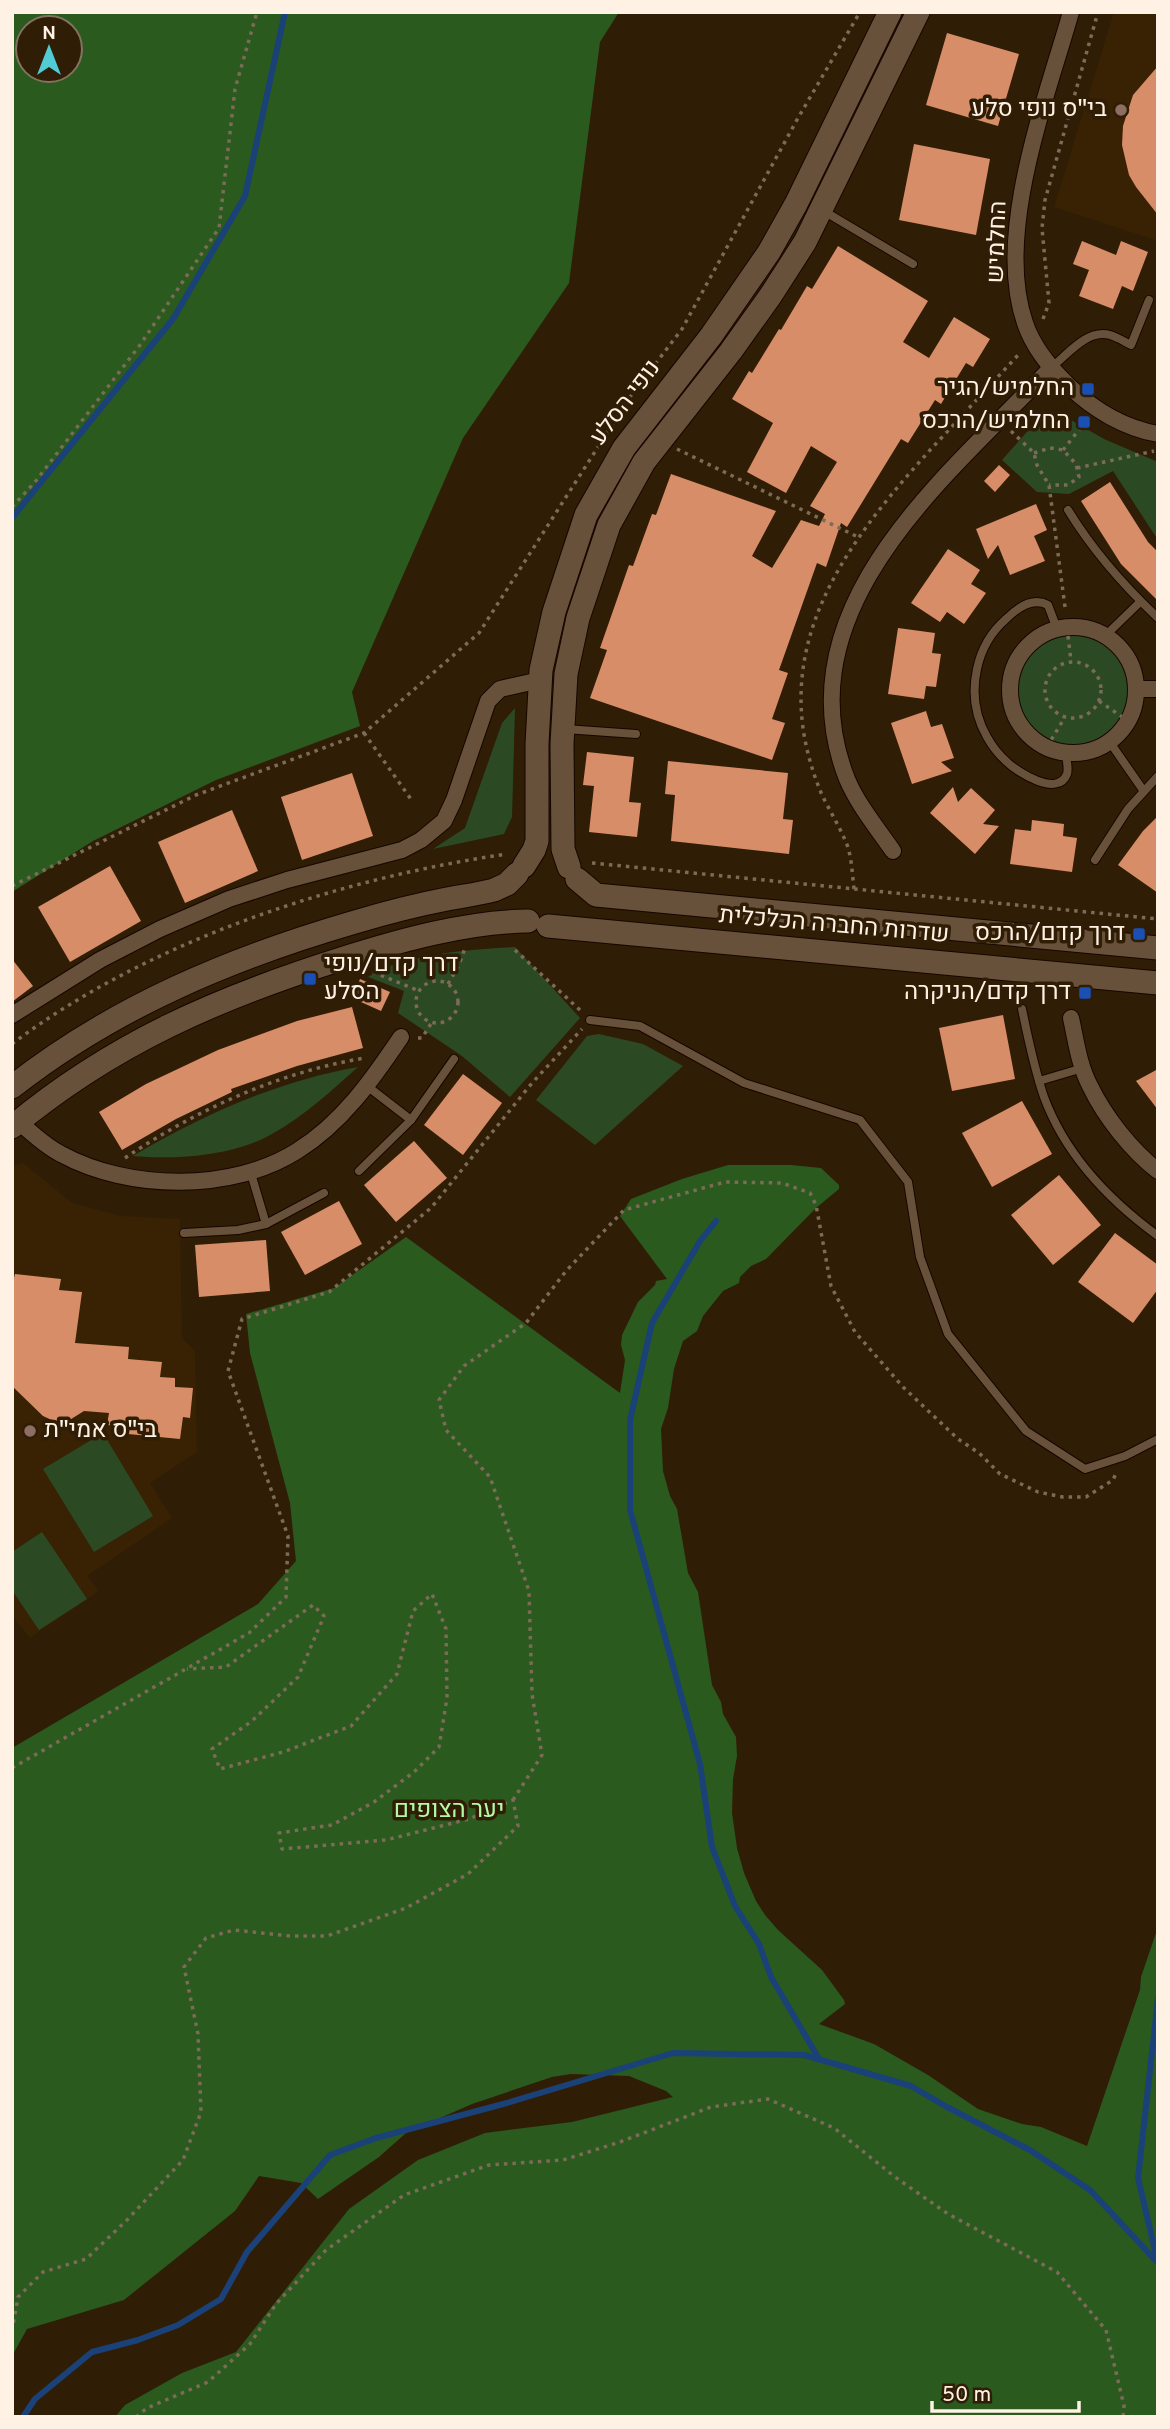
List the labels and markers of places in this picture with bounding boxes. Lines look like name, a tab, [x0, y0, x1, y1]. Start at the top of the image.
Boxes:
place label: בי"ס נופי סלע	[971, 95, 1107, 125]
marker: בי"ס נופי סלע	[1113, 102, 1129, 118]
place label: החלמיש/הגיר	[937, 374, 1074, 404]
marker: החלמיש/הגיר	[1080, 381, 1096, 397]
place label: החלמיש/הרכס	[922, 407, 1070, 437]
marker: החלמיש/הרכס	[1076, 414, 1092, 430]
place label: דרך קדם/הרכס	[975, 919, 1125, 949]
marker: דרך קדם/הרכס	[1131, 926, 1147, 942]
place label: דרך קדם/נופי הסלע	[324, 950, 458, 1008]
marker: דרך קדם/נופי הסלע	[302, 971, 318, 987]
place label: דרך קדם/הניקרה	[904, 978, 1071, 1008]
marker: דרך קדם/הניקרה	[1077, 985, 1093, 1001]
place label: בי"ס אמי"ת	[44, 1416, 157, 1446]
marker: בי"ס אמי"ת	[22, 1423, 38, 1439]

